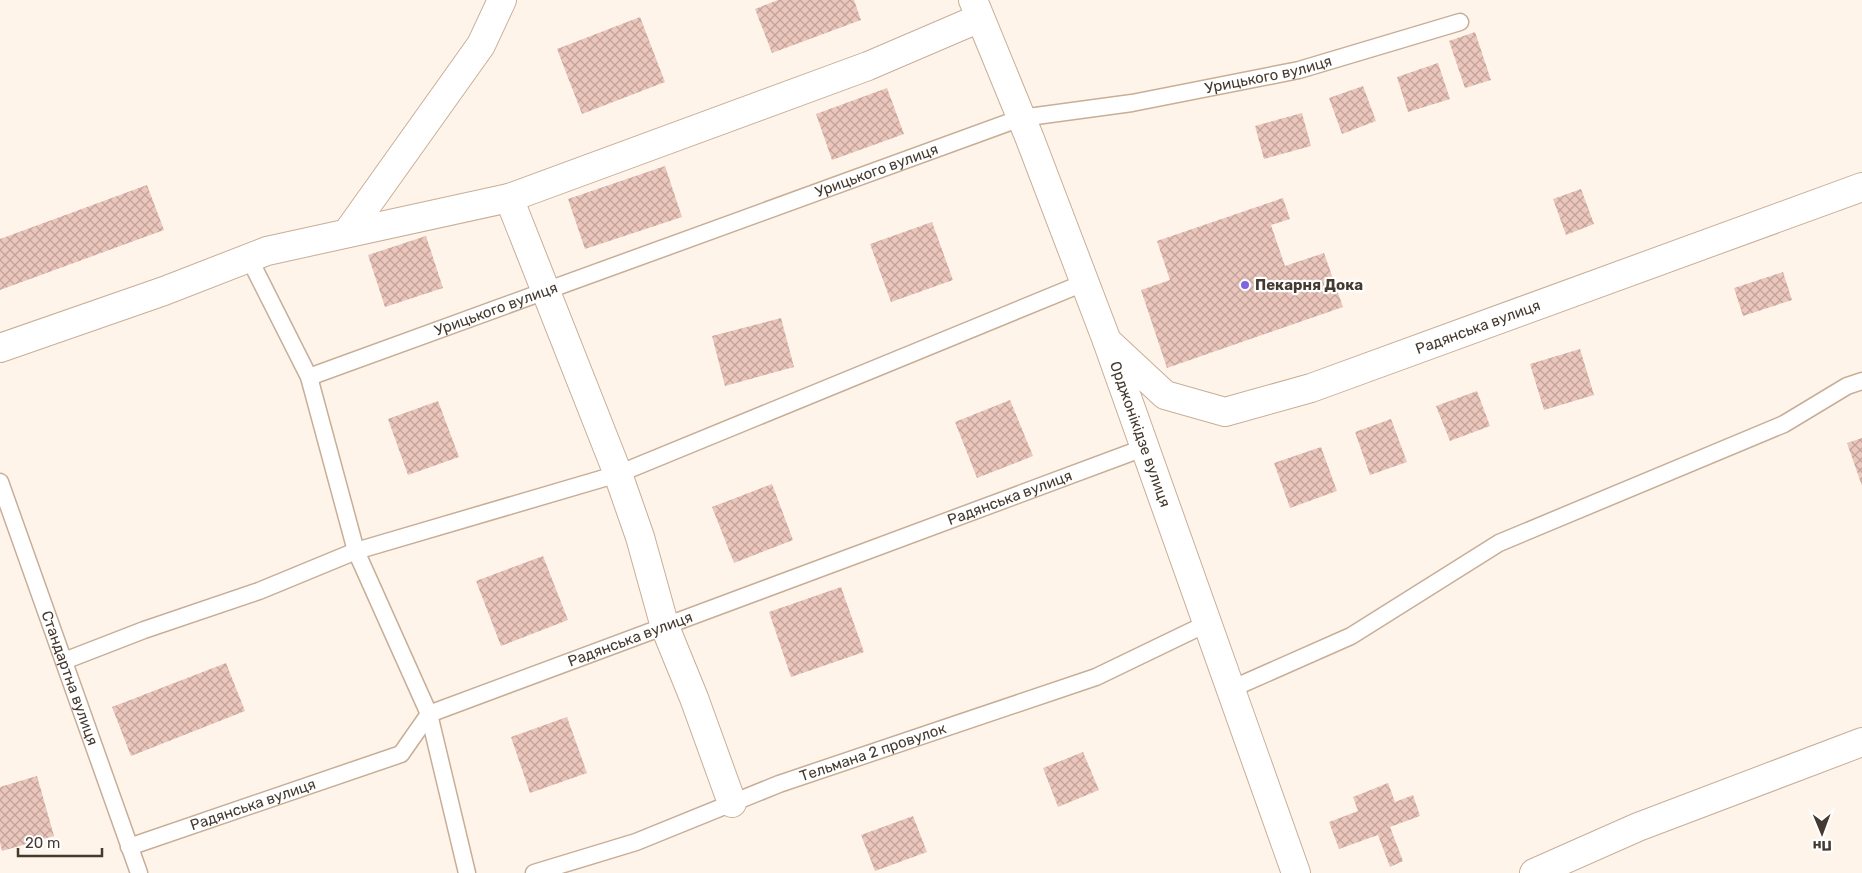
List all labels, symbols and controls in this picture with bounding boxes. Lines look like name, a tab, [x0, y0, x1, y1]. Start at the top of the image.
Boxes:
street label: Урицького вулиця	[1203, 52, 1334, 97]
street label: Урицького вулиця	[813, 140, 941, 201]
place label: Пекарня Дока	[1255, 276, 1363, 294]
street label: Урицького вулиця	[432, 278, 560, 340]
marker: Пекарня Дока	[1239, 279, 1251, 291]
street label: Радянська вулиця	[1413, 296, 1543, 358]
street label: Орджонікідзе вулиця	[1106, 359, 1174, 510]
street label: Радянська вулиця	[945, 466, 1075, 529]
street label: Стандартна вулиця	[37, 608, 102, 748]
street label: Радянська вулиця	[565, 608, 695, 670]
street label: Тельмана 2 провулок	[797, 719, 948, 785]
street label: Радянська вулиця	[188, 775, 318, 834]
north arrow	[1797, 808, 1847, 858]
scale bar	[18, 826, 101, 858]
text: 20 m	[25, 834, 60, 852]
text: Пн	[1812, 837, 1832, 854]

